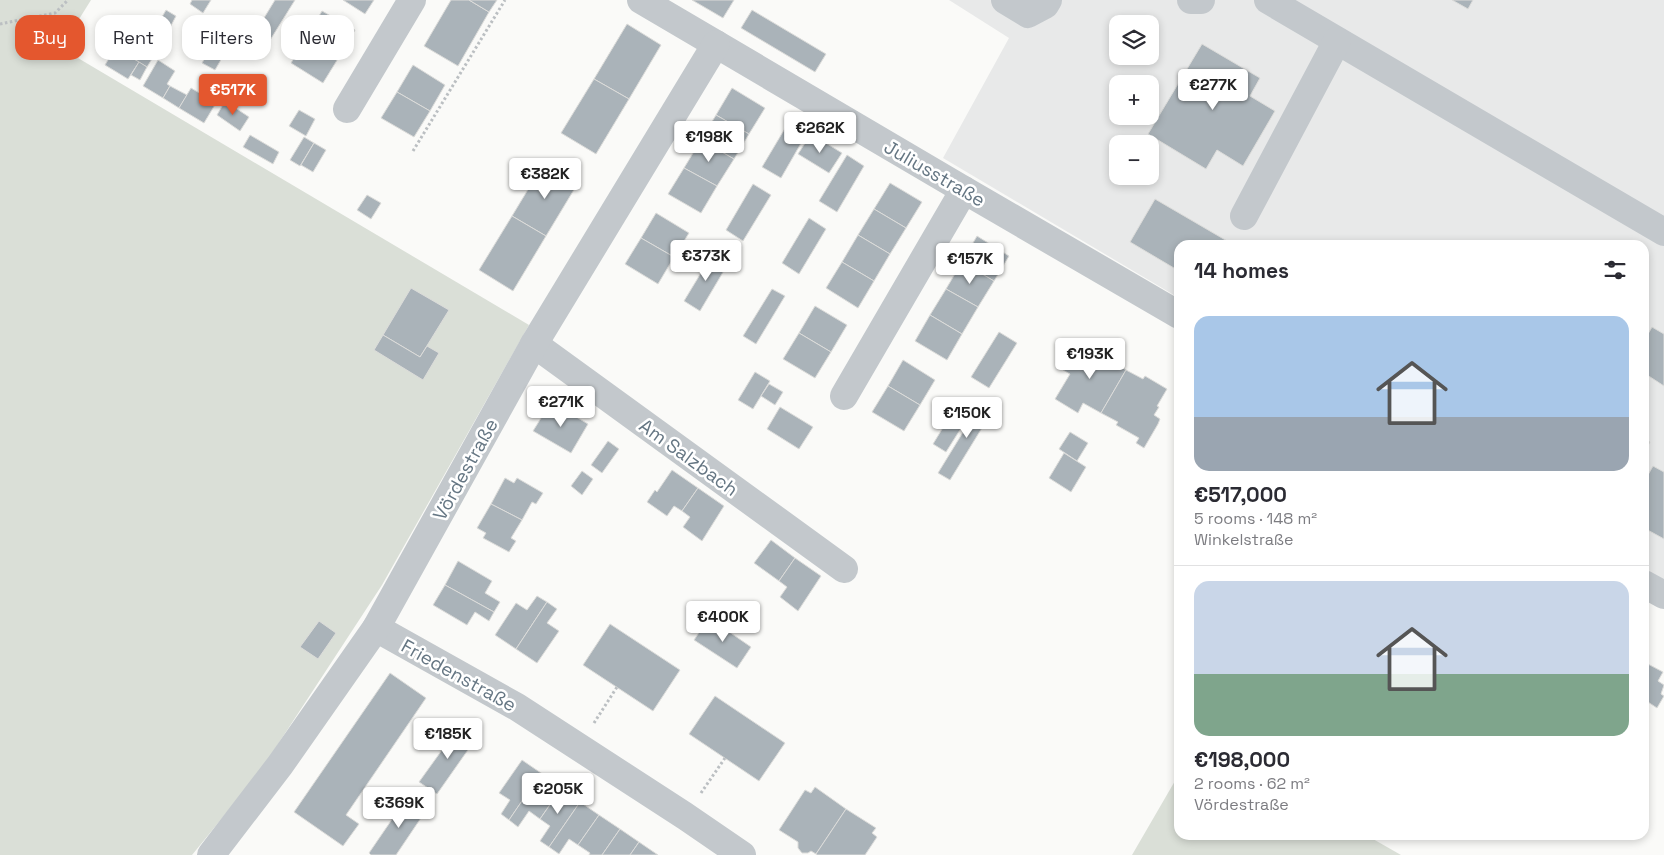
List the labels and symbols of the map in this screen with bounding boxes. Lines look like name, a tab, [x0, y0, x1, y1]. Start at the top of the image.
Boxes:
pin: €277K	[1178, 68, 1248, 111]
pin: €517K	[198, 74, 268, 116]
pin: €262K	[785, 112, 855, 154]
pin: €198K	[674, 120, 744, 163]
street label: Juliusstraße	[880, 134, 990, 212]
pin: €382K	[510, 158, 580, 200]
pin: €373K	[671, 240, 741, 282]
pin: €157K	[935, 242, 1005, 285]
pin: €193K	[1055, 338, 1125, 380]
pin: €271K	[526, 386, 596, 428]
pin: €150K	[932, 396, 1002, 439]
street label: Am Salzbach	[634, 413, 743, 502]
street label: Vördestraße	[427, 414, 504, 525]
pin: €400K	[688, 600, 758, 643]
street label: Friedenstraße	[397, 633, 521, 717]
pin: €185K	[413, 718, 483, 760]
pin: €205K	[523, 772, 593, 815]
pin: €369K	[364, 786, 434, 829]

